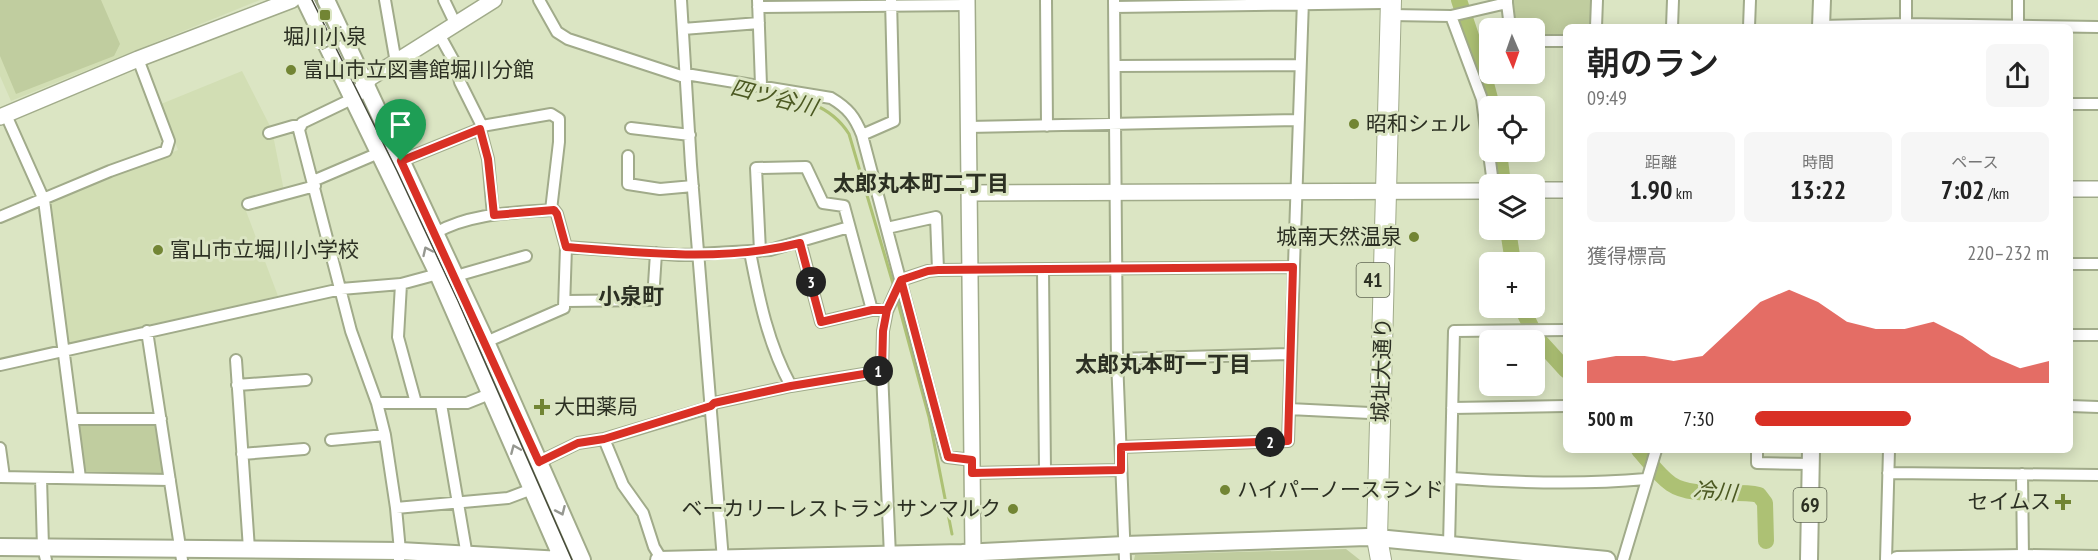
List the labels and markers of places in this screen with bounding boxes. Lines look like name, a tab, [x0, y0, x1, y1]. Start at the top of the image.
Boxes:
marker: 堀川小泉	[318, 8, 332, 22]
place label: 堀川小泉	[283, 23, 367, 50]
place label: 富山市立図書館堀川分館	[303, 56, 534, 83]
marker: 富山市立図書館堀川分館	[284, 63, 298, 77]
pin	[375, 99, 426, 161]
place label: 昭和シェル	[1366, 110, 1471, 137]
marker: 昭和シェル	[1347, 117, 1361, 131]
place label: 城南天然温泉	[1276, 223, 1402, 250]
marker: 城南天然温泉	[1407, 230, 1421, 244]
place label: 富山市立堀川小学校	[170, 236, 359, 263]
marker: 富山市立堀川小学校	[151, 243, 165, 257]
pin: 3	[796, 267, 826, 297]
pin: 1	[863, 356, 893, 386]
place label: 大田薬局	[554, 393, 638, 420]
marker: 大田薬局	[535, 400, 549, 414]
pin: 2	[1255, 427, 1285, 457]
place label: ハイパーノースランド	[1237, 476, 1444, 503]
marker: ハイパーノースランド	[1218, 483, 1232, 497]
place label: セイムス	[1967, 488, 2051, 515]
place label: ベーカリーレストラン サンマルク	[682, 495, 1001, 522]
marker: セイムス	[2056, 495, 2070, 509]
marker: ベーカリーレストラン サンマルク	[1006, 502, 1020, 516]

